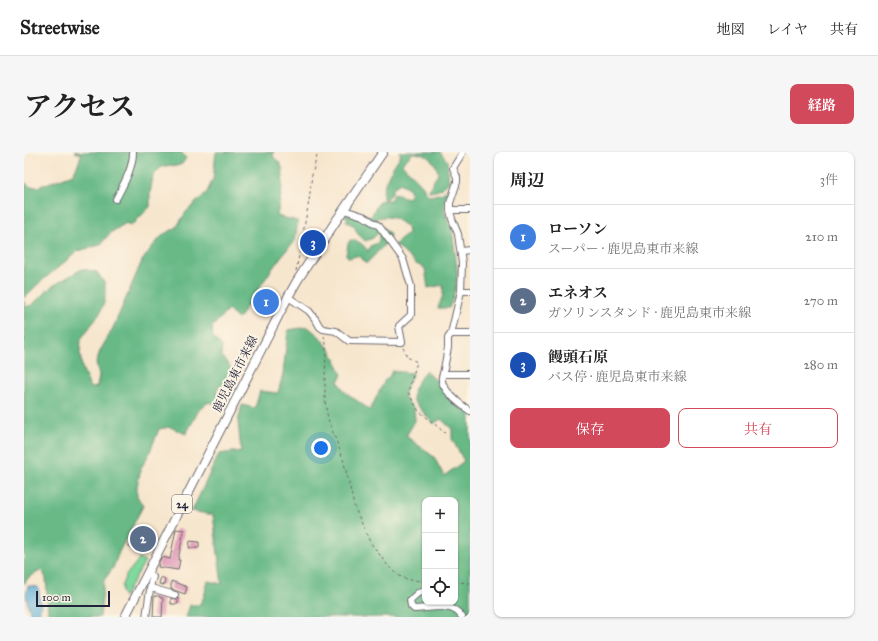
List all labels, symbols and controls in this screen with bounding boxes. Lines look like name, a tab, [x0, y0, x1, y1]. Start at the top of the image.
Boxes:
text: Streetwise	[20, 16, 100, 39]
text: 地図	[717, 21, 745, 38]
text: レイヤ	[767, 21, 808, 38]
text: 共有	[830, 21, 858, 38]
button: 経路	[790, 84, 854, 124]
text: アクセス	[24, 89, 135, 124]
text: 周辺	[510, 170, 544, 191]
text: 3件	[820, 172, 838, 188]
text: ローソン	[548, 220, 607, 238]
pin: 3	[300, 228, 326, 258]
text: 1	[520, 229, 526, 245]
text: 210 m	[805, 229, 838, 245]
text: スーパー · 鹿児島東市来線	[548, 241, 698, 257]
text: エネオス	[548, 284, 608, 302]
pin: 1	[253, 287, 279, 317]
text: 2	[520, 293, 526, 309]
text: 270 m	[804, 293, 838, 309]
text: ガソリンスタンド · 鹿児島東市来線	[548, 305, 751, 321]
street label: 鹿児島東市来線	[210, 333, 260, 415]
text: 饅頭石原	[548, 348, 608, 366]
text: 3	[520, 357, 526, 373]
text: 280 m	[803, 357, 838, 373]
text: バス停 · 鹿児島東市来線	[548, 369, 686, 385]
button: 保存	[510, 408, 670, 448]
button: 共有	[678, 408, 838, 448]
your location	[311, 438, 331, 458]
road number: 24	[172, 495, 192, 513]
map controls	[422, 497, 458, 605]
button: +	[422, 497, 458, 533]
pin: 2	[130, 524, 156, 554]
button: −	[422, 533, 458, 569]
button: locate	[422, 569, 458, 605]
scale bar	[36, 589, 110, 608]
text: 100 m	[42, 591, 71, 604]

